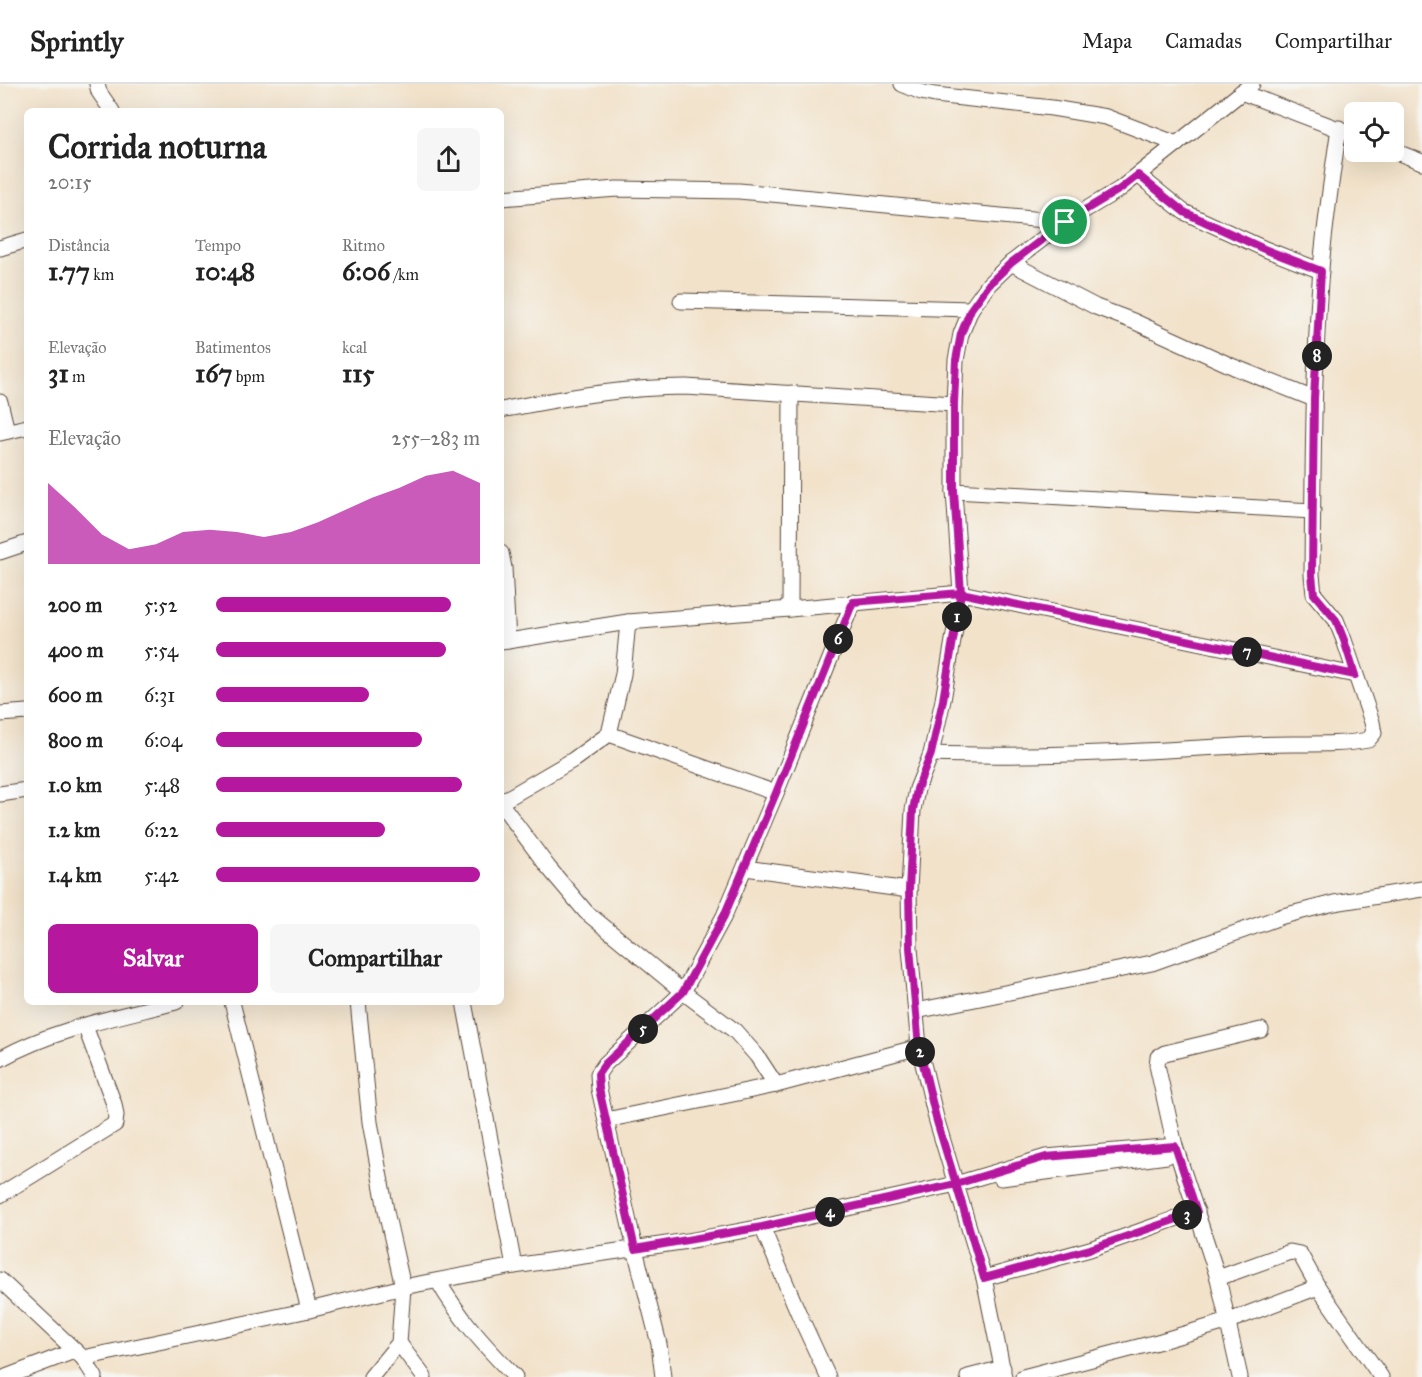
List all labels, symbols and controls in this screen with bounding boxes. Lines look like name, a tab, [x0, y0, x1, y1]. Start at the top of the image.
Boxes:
text: Sprintly	[30, 24, 123, 59]
text: Mapa	[1082, 28, 1132, 54]
text: Camadas	[1165, 28, 1242, 54]
text: Compartilhar	[1275, 28, 1392, 54]
map controls	[1344, 102, 1404, 162]
button: locate	[1344, 102, 1404, 162]
text: Corrida noturna	[48, 127, 267, 167]
button: share	[417, 128, 480, 191]
text: 20:15	[48, 170, 92, 194]
pin	[1039, 196, 1090, 247]
icon: arrive	[1048, 205, 1081, 238]
text: Distância	[48, 236, 110, 255]
text: Tempo	[195, 236, 241, 255]
text: Ritmo	[342, 236, 385, 255]
text: 1.77	[48, 255, 90, 287]
text: 10:48	[195, 255, 255, 287]
text: 6:06	[342, 255, 390, 287]
text: km	[90, 265, 114, 284]
text: /km	[390, 265, 419, 284]
text: Elevação	[48, 338, 106, 357]
text: Batimentos	[195, 338, 271, 357]
text: kcal	[342, 338, 367, 357]
pin: 8	[1302, 341, 1332, 371]
text: 8	[1313, 346, 1321, 365]
text: 31	[48, 357, 69, 389]
text: 167	[195, 357, 232, 389]
text: 115	[342, 357, 374, 389]
text: m	[69, 367, 86, 386]
text: bpm	[232, 367, 265, 386]
text: Elevação	[48, 426, 121, 450]
text: 255–283 m	[392, 426, 480, 450]
text: 200 m	[48, 593, 102, 617]
text: 5:52	[144, 593, 178, 617]
pin: 1	[942, 602, 972, 632]
text: 1	[954, 607, 960, 626]
pin: 6	[823, 624, 853, 654]
text: 6	[834, 629, 842, 648]
pin: 7	[1232, 637, 1262, 667]
text: 400 m	[48, 638, 104, 662]
text: 5:54	[144, 638, 178, 662]
text: 7	[1243, 642, 1251, 661]
text: 600 m	[48, 683, 103, 707]
text: 6:31	[144, 683, 175, 707]
text: 800 m	[48, 728, 103, 752]
text: 6:04	[144, 728, 182, 752]
text: 1.0 km	[48, 773, 102, 797]
text: 5:48	[144, 773, 180, 797]
text: 1.2 km	[48, 818, 100, 842]
text: 6:22	[144, 818, 179, 842]
text: 1.4 km	[48, 863, 102, 887]
text: 5:42	[144, 863, 179, 887]
button: Salvar	[48, 924, 258, 993]
button: Compartilhar	[270, 924, 480, 993]
pin: 5	[628, 1014, 658, 1044]
text: 5	[639, 1019, 647, 1038]
pin: 2	[905, 1037, 935, 1067]
text: 2	[916, 1042, 924, 1061]
pin: 4	[815, 1197, 845, 1227]
pin: 3	[1172, 1200, 1202, 1230]
text: 4	[826, 1202, 834, 1221]
text: 3	[1184, 1205, 1190, 1224]

